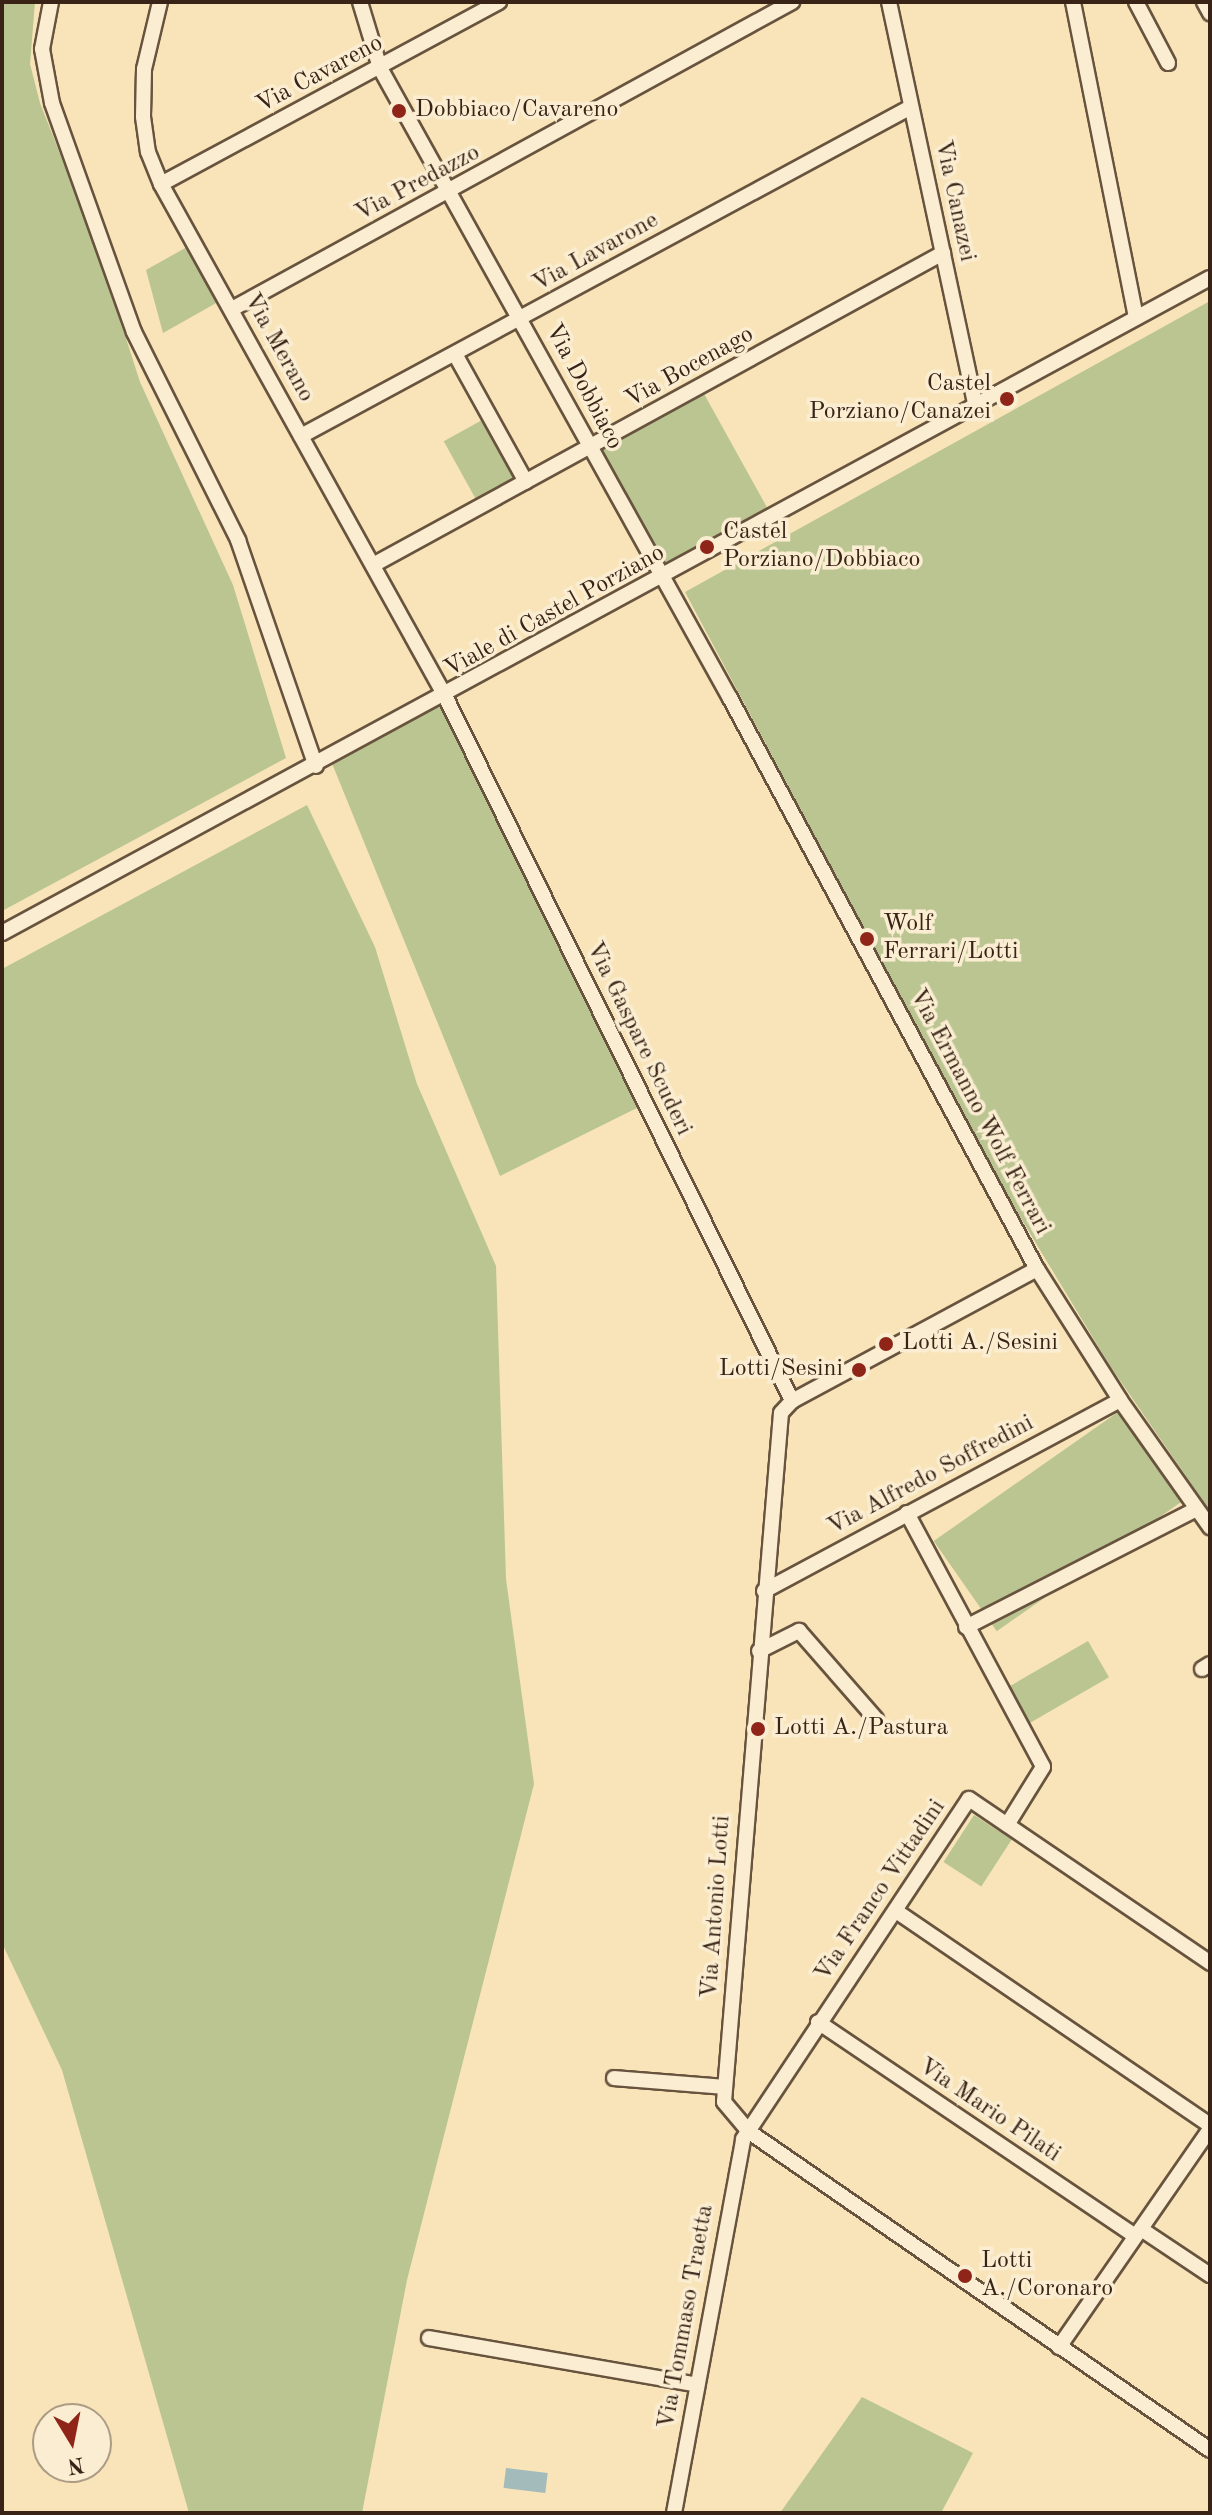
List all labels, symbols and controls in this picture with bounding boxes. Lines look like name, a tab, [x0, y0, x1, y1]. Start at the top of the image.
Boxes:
street label: Via Cavareno	[252, 30, 388, 120]
place label: Dobbiaco/Cavareno	[415, 97, 618, 125]
marker: Dobbiaco/Cavareno	[390, 102, 408, 120]
street label: Via Canazei	[927, 138, 981, 264]
street label: Via Predazzo	[351, 139, 485, 229]
street label: Via Lavarone	[528, 207, 664, 299]
street label: Via Merano	[236, 288, 320, 408]
street label: Via Dobbiaco	[538, 319, 628, 455]
street label: Via Bocenago	[621, 321, 759, 415]
place label: Castel Porziano/Canazei	[809, 371, 991, 427]
marker: Castel Porziano/Canazei	[998, 390, 1016, 408]
place label: Castel Porziano/Dobbiaco	[723, 519, 920, 575]
marker: Castel Porziano/Dobbiaco	[698, 538, 716, 556]
street label: Viale di Castel Porziano	[440, 539, 670, 685]
place label: Wolf Ferrari/Lotti	[883, 911, 1018, 967]
marker: Wolf Ferrari/Lotti	[858, 930, 876, 948]
street label: Via Gaspare Scuderi	[579, 937, 697, 1141]
street label: Via Ermanno Wolf Ferrari	[902, 984, 1056, 1240]
place label: Lotti A./Sesini	[902, 1330, 1058, 1358]
marker: Lotti A./Sesini	[877, 1335, 895, 1353]
place label: Lotti/Sesini	[719, 1356, 843, 1384]
marker: Lotti/Sesini	[850, 1361, 868, 1379]
street label: Via Alfredo Soffredini	[823, 1409, 1039, 1543]
place label: Lotti A./Pastura	[774, 1715, 948, 1743]
marker: Lotti A./Pastura	[749, 1720, 767, 1738]
street label: Via Franco Vittadini	[809, 1794, 953, 1988]
street label: Via Antonio Lotti	[696, 1814, 738, 2000]
street label: Via Mario Pilati	[912, 2053, 1066, 2169]
street label: Via Tommaso Traetta	[653, 2202, 721, 2432]
place label: Lotti A./Coronaro	[981, 2248, 1113, 2304]
marker: Lotti A./Coronaro	[956, 2267, 974, 2285]
north arrow	[32, 2403, 112, 2483]
text: N	[66, 2452, 86, 2477]

